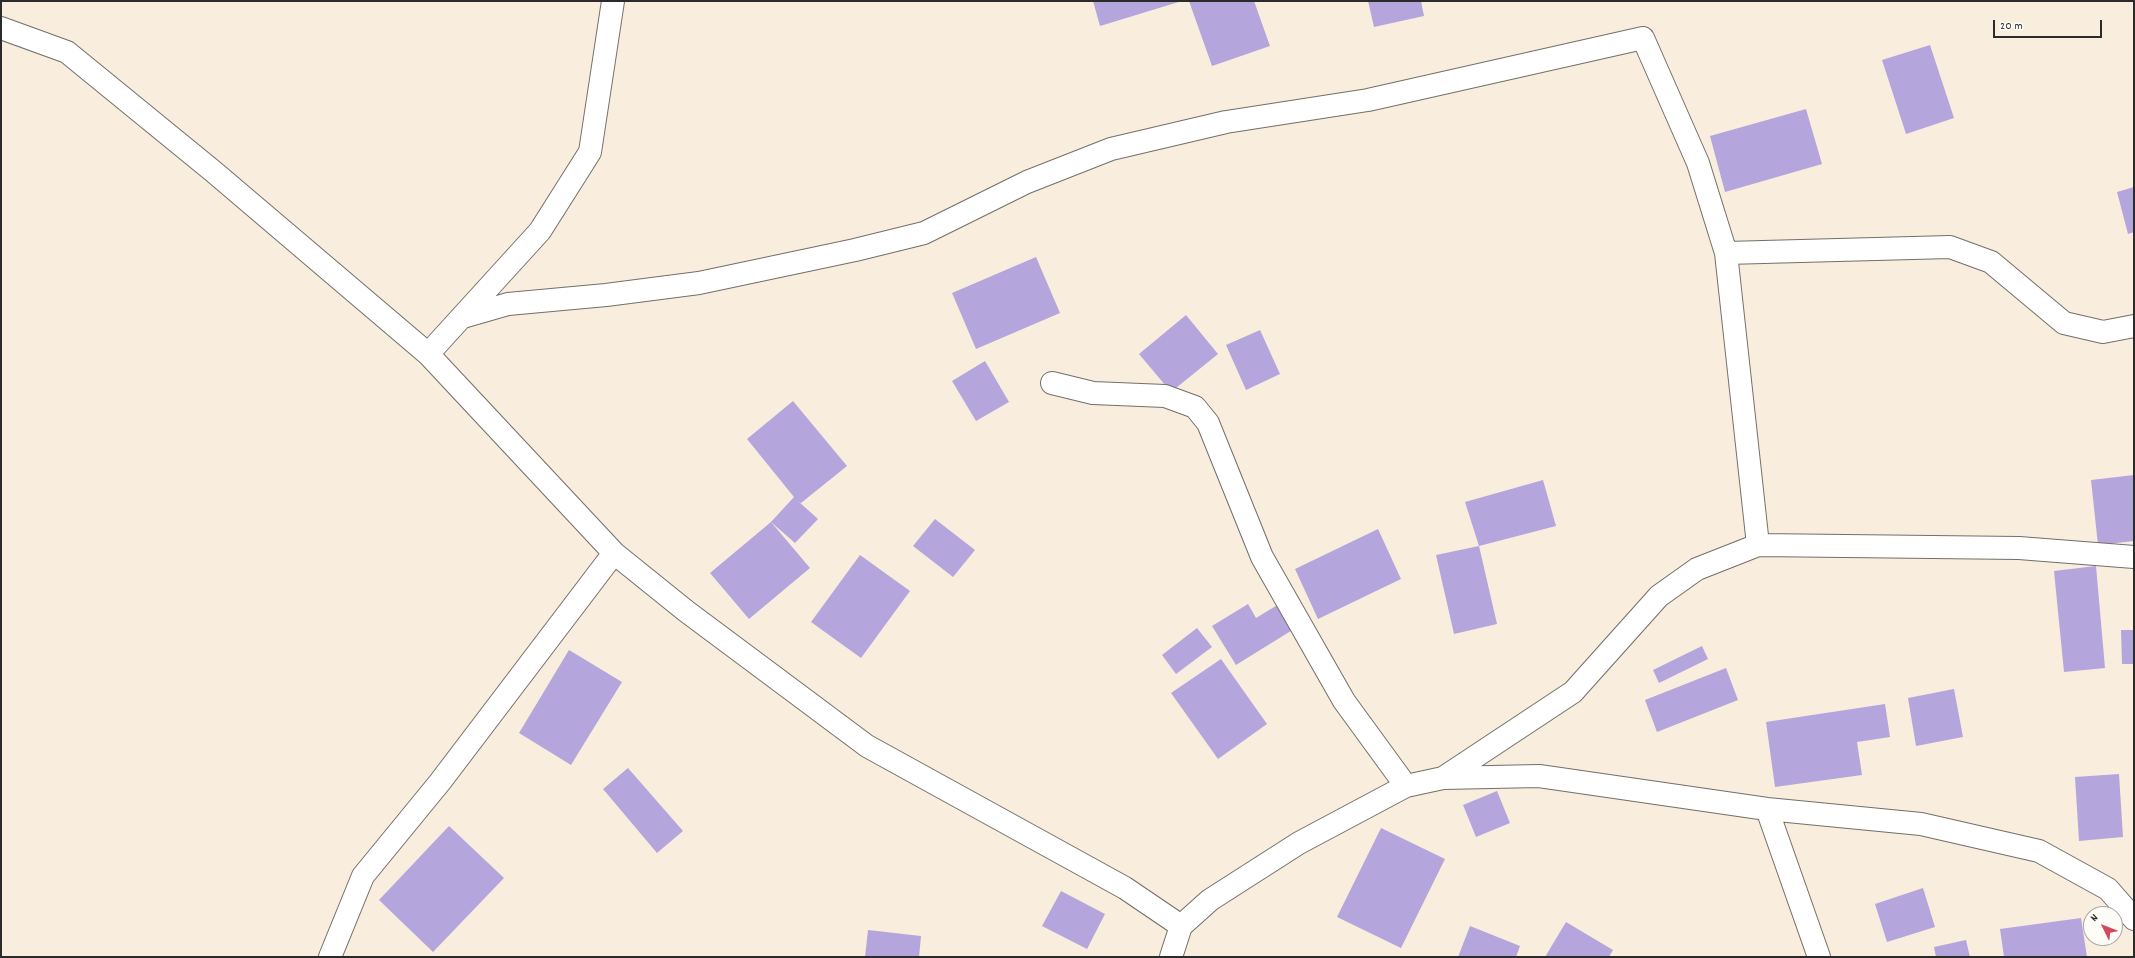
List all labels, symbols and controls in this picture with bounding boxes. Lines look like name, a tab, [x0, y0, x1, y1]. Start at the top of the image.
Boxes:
scale bar	[1995, 12, 2104, 38]
text: 20 m	[2000, 18, 2023, 35]
north arrow	[2083, 906, 2123, 946]
text: N	[2087, 911, 2103, 926]

